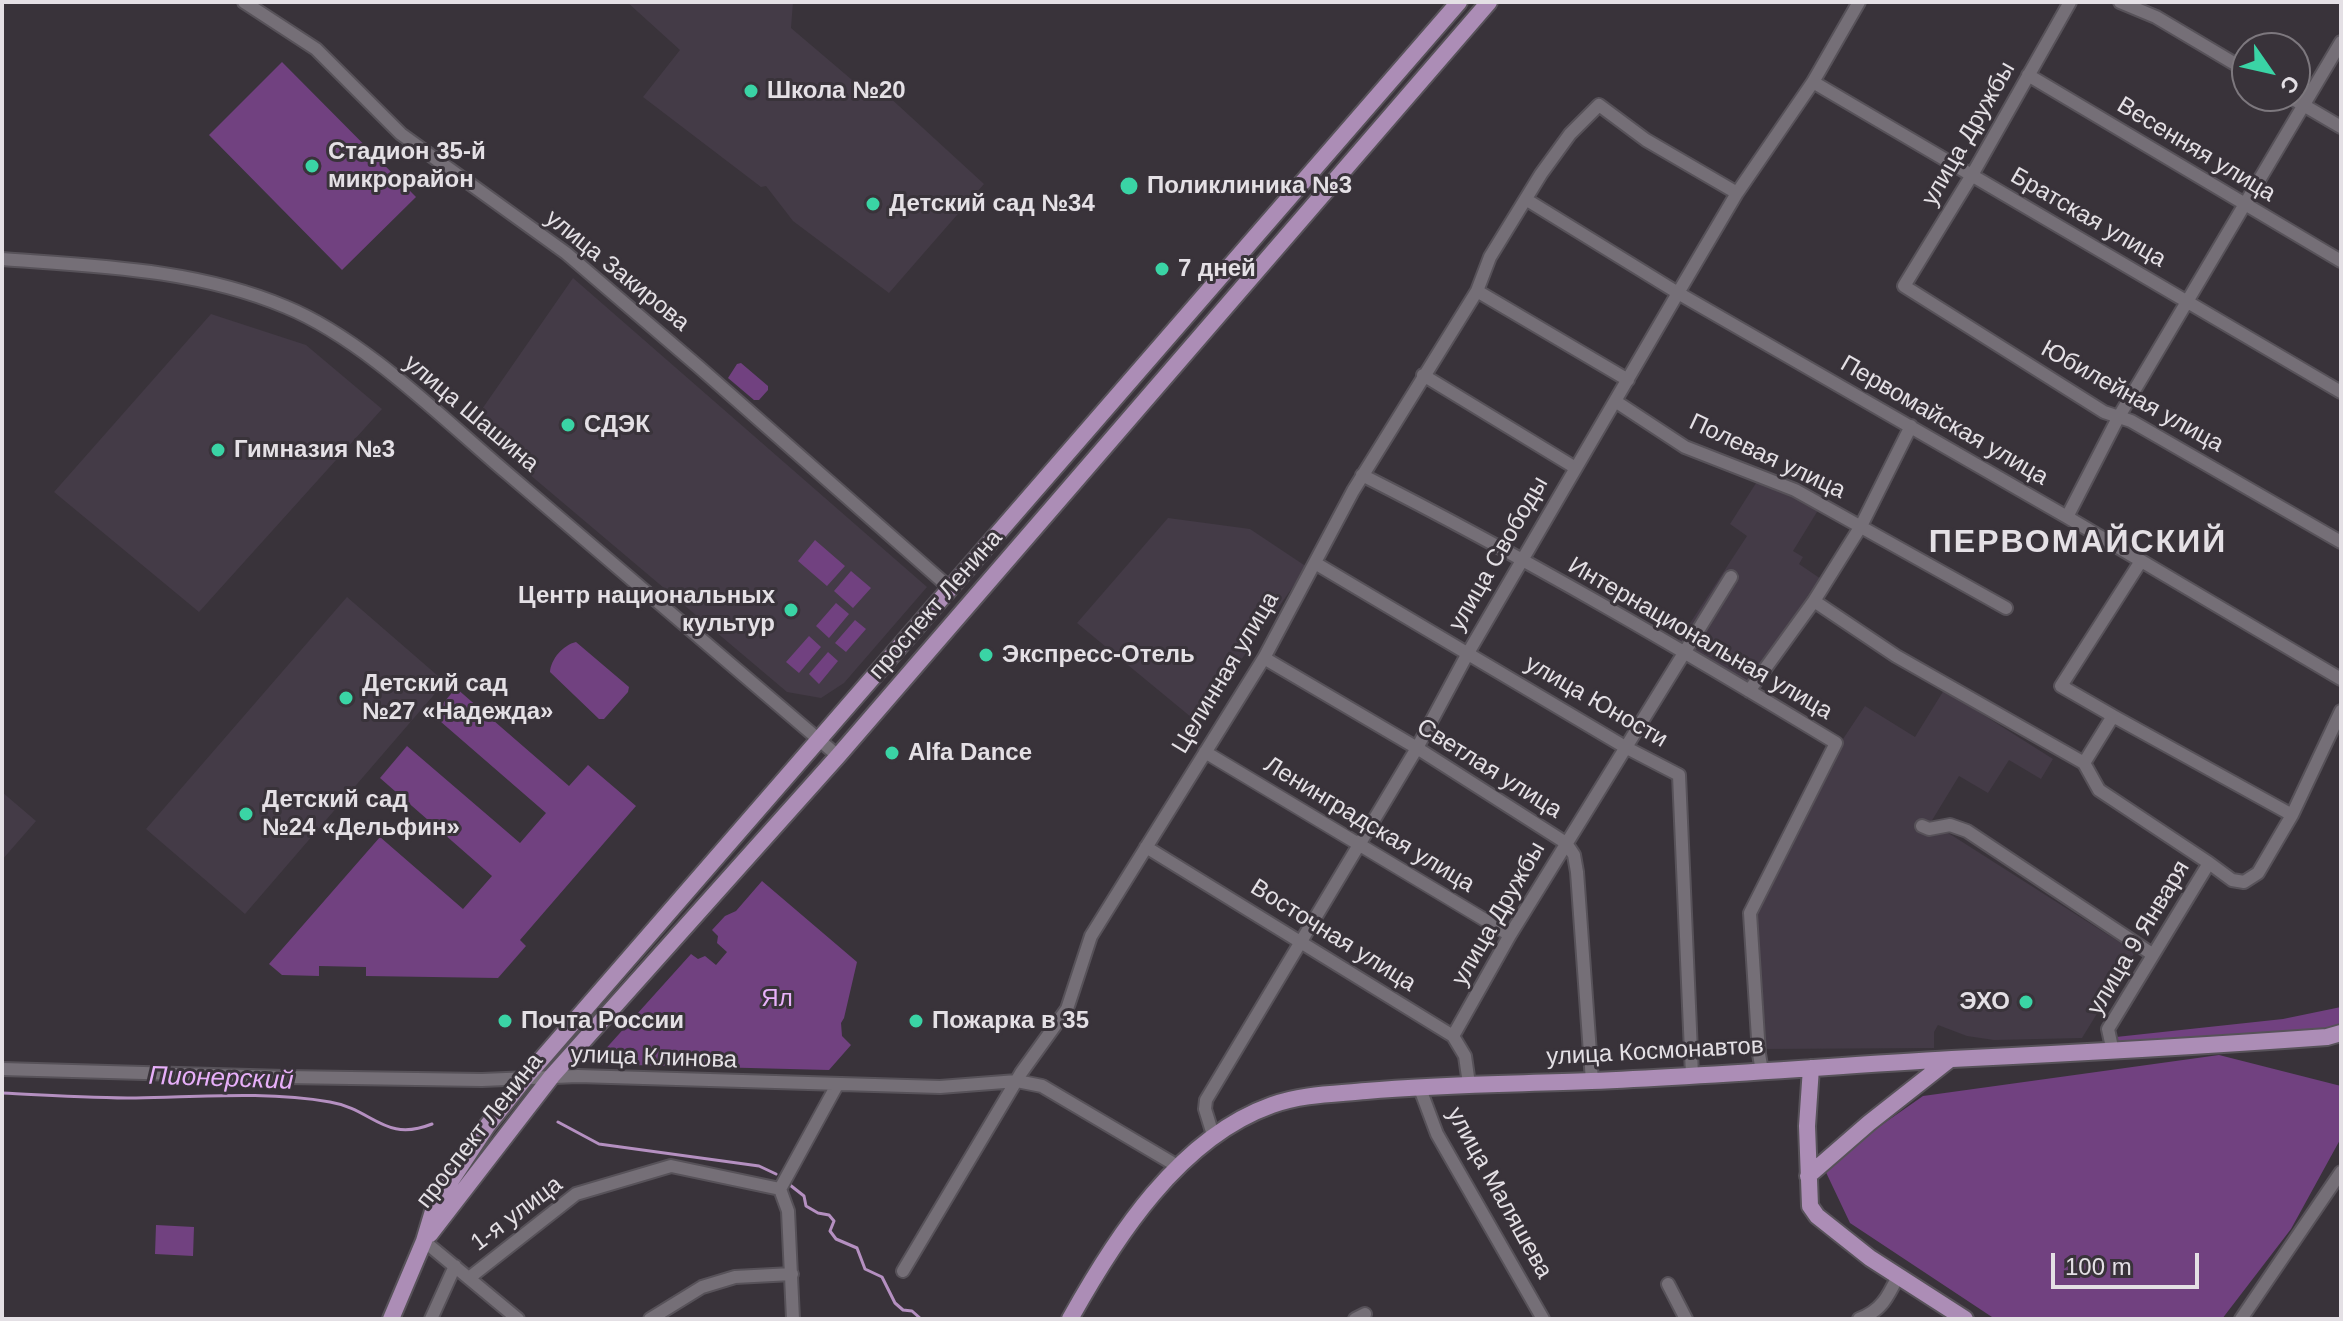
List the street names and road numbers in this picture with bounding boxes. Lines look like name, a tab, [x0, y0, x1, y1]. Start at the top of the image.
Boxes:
street label: улица Дружбы	[1916, 57, 2022, 211]
street label: Весенняя улица	[2112, 91, 2280, 209]
street label: Братская улица	[2005, 162, 2171, 274]
street label: улица Закирова	[539, 204, 695, 338]
street label: Юбилейная улица	[2036, 335, 2228, 459]
street label: улица Шашина	[398, 349, 544, 479]
street label: Первомайская улица	[1835, 350, 2053, 492]
street label: Полевая улица	[1684, 408, 1850, 506]
street label: улица Свободы	[1443, 472, 1555, 636]
street label: проспект Ленина	[863, 524, 1009, 686]
street label: Интернациональная улица	[1563, 551, 1837, 727]
street label: Целинная улица	[1166, 587, 1286, 759]
street label: улица Юности	[1520, 650, 1672, 754]
street label: Светлая улица	[1411, 713, 1567, 825]
street label: Ленинградская улица	[1259, 751, 1479, 899]
street label: улица Дружбы	[1446, 837, 1552, 991]
street label: улица 9 Января	[2082, 856, 2196, 1020]
street label: Восточная улица	[1245, 874, 1421, 998]
street label: улица Космонавтов	[1546, 1032, 1764, 1072]
street label: улица Клинова	[570, 1041, 738, 1075]
street label: проспект Ленина	[411, 1048, 549, 1214]
street label: улица Маляшева	[1440, 1102, 1558, 1284]
street label: 1-я улица	[466, 1170, 568, 1258]

